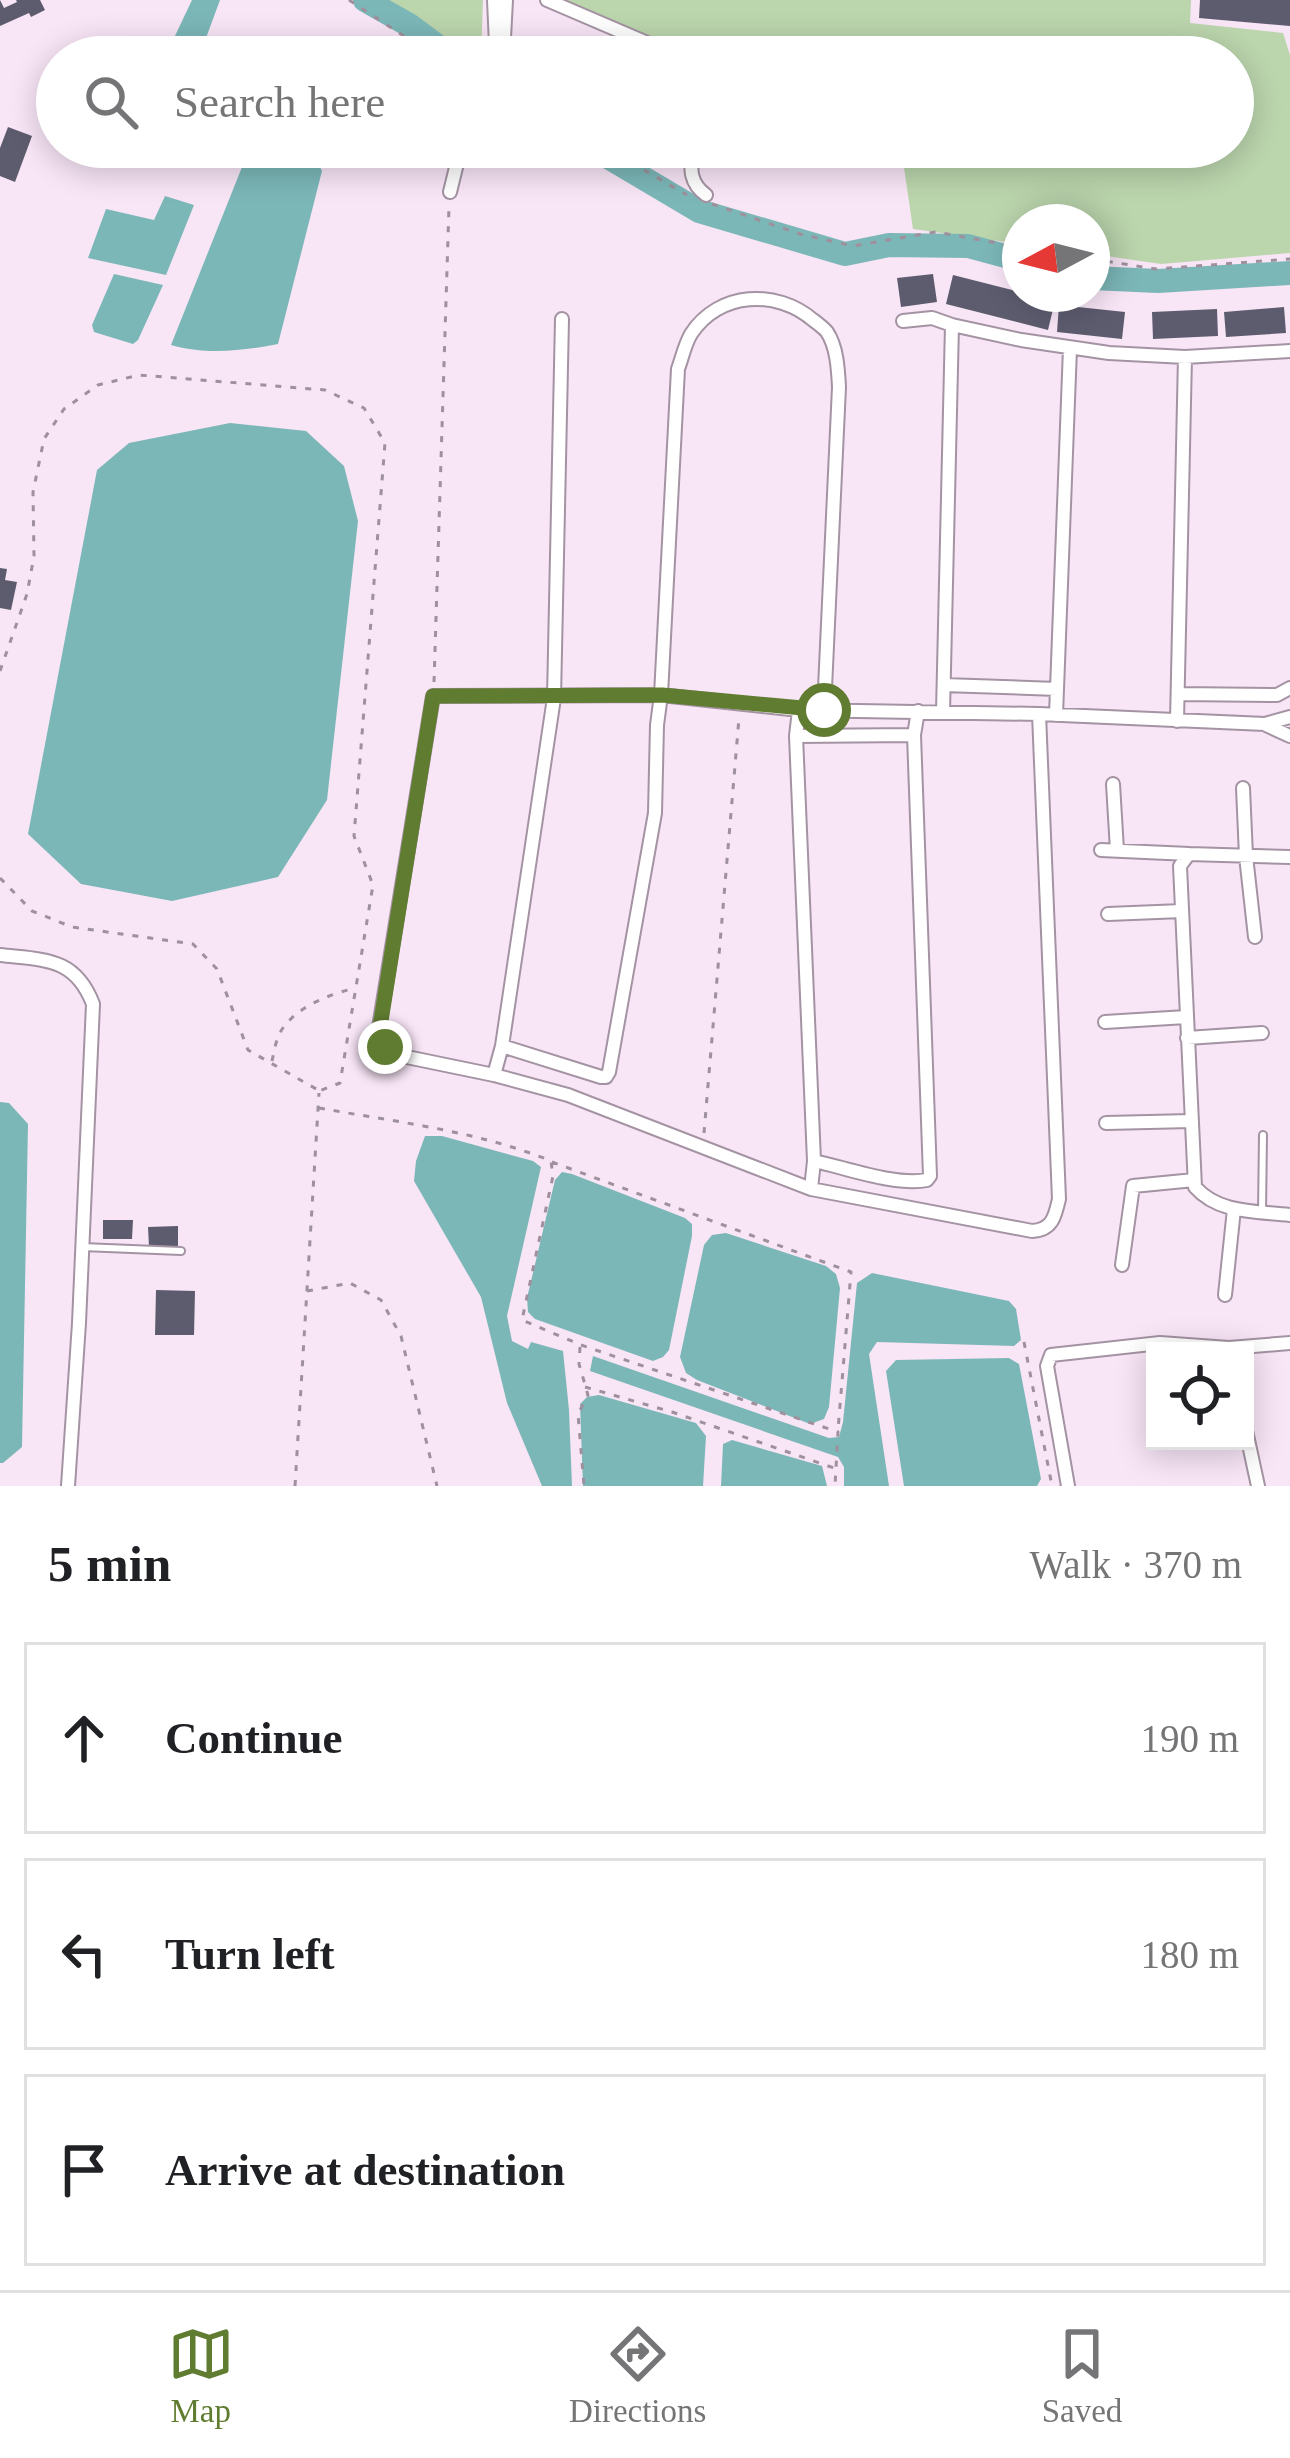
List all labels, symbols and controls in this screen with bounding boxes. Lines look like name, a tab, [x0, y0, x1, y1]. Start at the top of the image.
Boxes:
search box	[36, 36, 1254, 168]
icon: search	[78, 69, 144, 135]
text: Search here	[174, 77, 385, 127]
north arrow	[1002, 204, 1110, 312]
route start	[797, 683, 851, 737]
route end	[358, 1020, 412, 1074]
map controls	[1146, 1342, 1254, 1450]
button: locate	[1146, 1342, 1254, 1450]
text: 5 min	[48, 1536, 171, 1592]
text: Walk · 370 m	[1030, 1543, 1242, 1586]
icon: ahead	[51, 1705, 117, 1771]
text: Continue	[165, 1713, 343, 1763]
text: 190 m	[1140, 1717, 1239, 1760]
icon: left	[51, 1921, 117, 1987]
text: Turn left	[165, 1929, 335, 1979]
text: 180 m	[1140, 1933, 1239, 1976]
icon: arrive	[51, 2137, 117, 2203]
text: Arrive at destination	[165, 2145, 565, 2195]
tab: Map	[168, 2321, 234, 2430]
tab: Directions	[569, 2321, 706, 2430]
tab: Saved	[1042, 2321, 1122, 2430]

